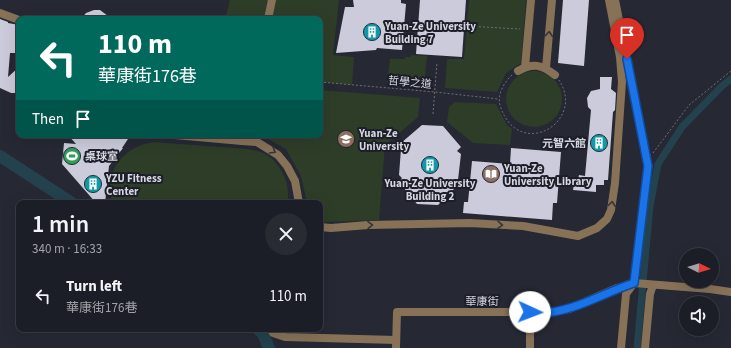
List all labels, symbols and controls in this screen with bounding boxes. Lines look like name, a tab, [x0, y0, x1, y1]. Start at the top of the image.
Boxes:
pin	[610, 18, 644, 59]
place label: Yuan-Ze University Building 7	[384, 19, 476, 47]
building icon: Yuan-Ze University Building 7	[362, 22, 382, 42]
text: 110 m	[98, 24, 172, 64]
icon: arrive	[616, 24, 638, 46]
one-way arrow	[544, 31, 553, 37]
icon: left	[32, 32, 84, 84]
text: 華康街176巷	[98, 64, 197, 89]
street label: 哲學之道	[387, 73, 433, 92]
icon: arrive	[72, 108, 94, 130]
text: Then	[32, 109, 64, 130]
place label: Yuan-Ze University	[358, 126, 409, 154]
school or university icon: Yuan-Ze University	[336, 129, 356, 149]
building icon: 元智六館	[589, 133, 609, 153]
place label: 元智六館	[542, 136, 586, 151]
sports icon: 桌球室	[62, 146, 82, 166]
one-way arrow	[269, 147, 276, 154]
place label: 桌球室	[85, 149, 118, 164]
building icon: Yuan-Ze University Building 2	[420, 155, 440, 175]
place label: Yuan-Ze University Library	[503, 161, 592, 189]
library icon: Yuan-Ze University Library	[481, 164, 501, 184]
place label: YZU Fitness Center	[105, 171, 162, 199]
building icon: YZU Fitness Center	[83, 174, 103, 194]
place label: Yuan-Ze University Building 2	[384, 176, 476, 204]
one-way arrow	[607, 200, 616, 207]
text: 1 min	[32, 207, 89, 242]
button: close	[265, 213, 307, 255]
one-way arrow	[497, 220, 503, 229]
one-way arrow	[367, 221, 373, 229]
text: 340 m · 16:33	[32, 240, 102, 258]
north arrow	[679, 248, 719, 288]
map controls	[679, 248, 719, 336]
text: Turn left	[66, 276, 122, 297]
icon: left	[32, 285, 54, 307]
text: 110 m	[269, 286, 307, 307]
position arrow	[509, 291, 551, 333]
street label: 華康街	[466, 294, 499, 309]
button: sound	[679, 296, 719, 336]
text: 華康街176巷	[66, 299, 137, 317]

